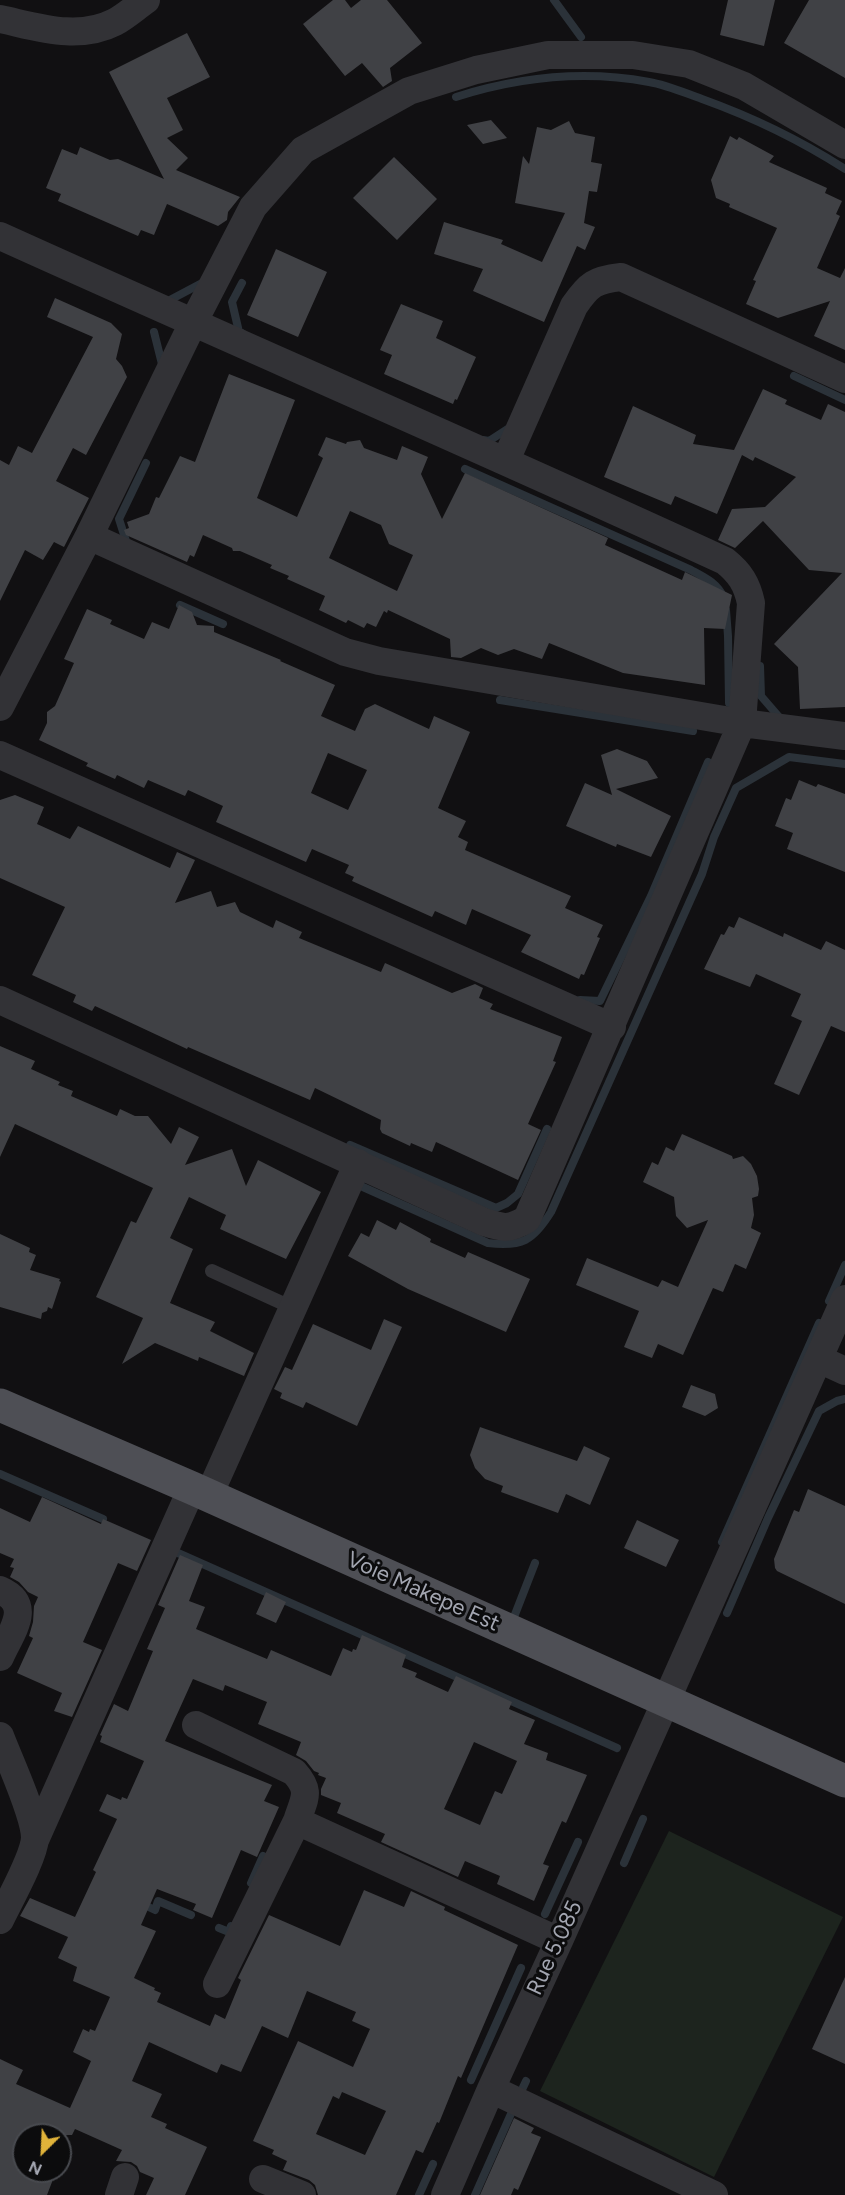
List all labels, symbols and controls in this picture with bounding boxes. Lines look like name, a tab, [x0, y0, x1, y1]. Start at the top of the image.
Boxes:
street label: Voie Makepe Est	[343, 1547, 503, 1637]
street label: Rue 5.085	[522, 1897, 588, 1999]
north arrow	[12, 2123, 72, 2183]
text: N	[26, 2157, 45, 2179]

